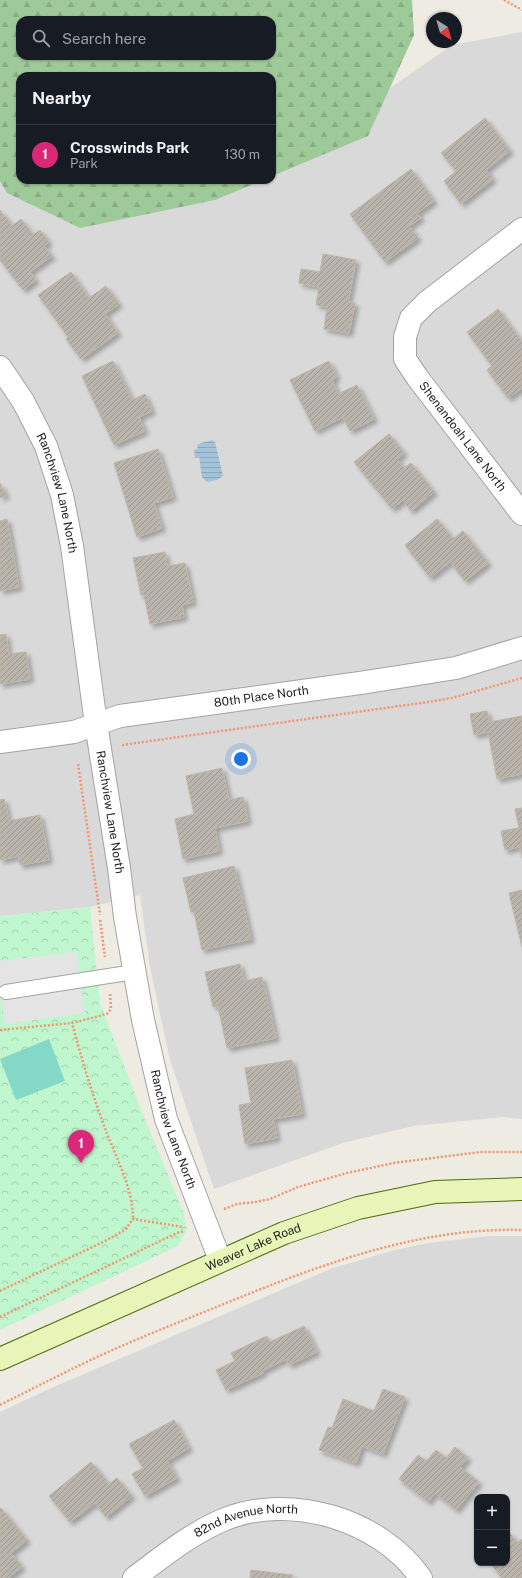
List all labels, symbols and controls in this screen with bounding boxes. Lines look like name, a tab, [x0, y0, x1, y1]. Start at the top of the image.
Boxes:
north arrow	[426, 12, 462, 48]
search box	[16, 16, 276, 60]
icon: search	[30, 27, 52, 49]
text: Search here	[62, 30, 146, 47]
text: Nearby	[32, 88, 91, 108]
text: Crosswinds Park	[70, 139, 189, 156]
text: 1	[42, 147, 48, 162]
text: 130 m	[224, 147, 260, 162]
text: Park	[70, 156, 98, 171]
street label: Shenandoah Lane North	[416, 379, 509, 494]
street label: Ranchview Lane North	[33, 430, 80, 554]
street label: 80th Place North	[213, 683, 310, 710]
your location	[231, 749, 251, 769]
street label: Ranchview Lane North	[93, 750, 127, 875]
street label: Ranchview Lane North	[148, 1068, 199, 1191]
pin: 1	[68, 1130, 94, 1163]
street label: Weaver Lake Road	[204, 1221, 303, 1274]
map controls	[474, 1494, 510, 1566]
button: +	[474, 1494, 510, 1530]
street label: 82nd Avenue North	[191, 1502, 299, 1540]
button: −	[474, 1530, 510, 1566]

